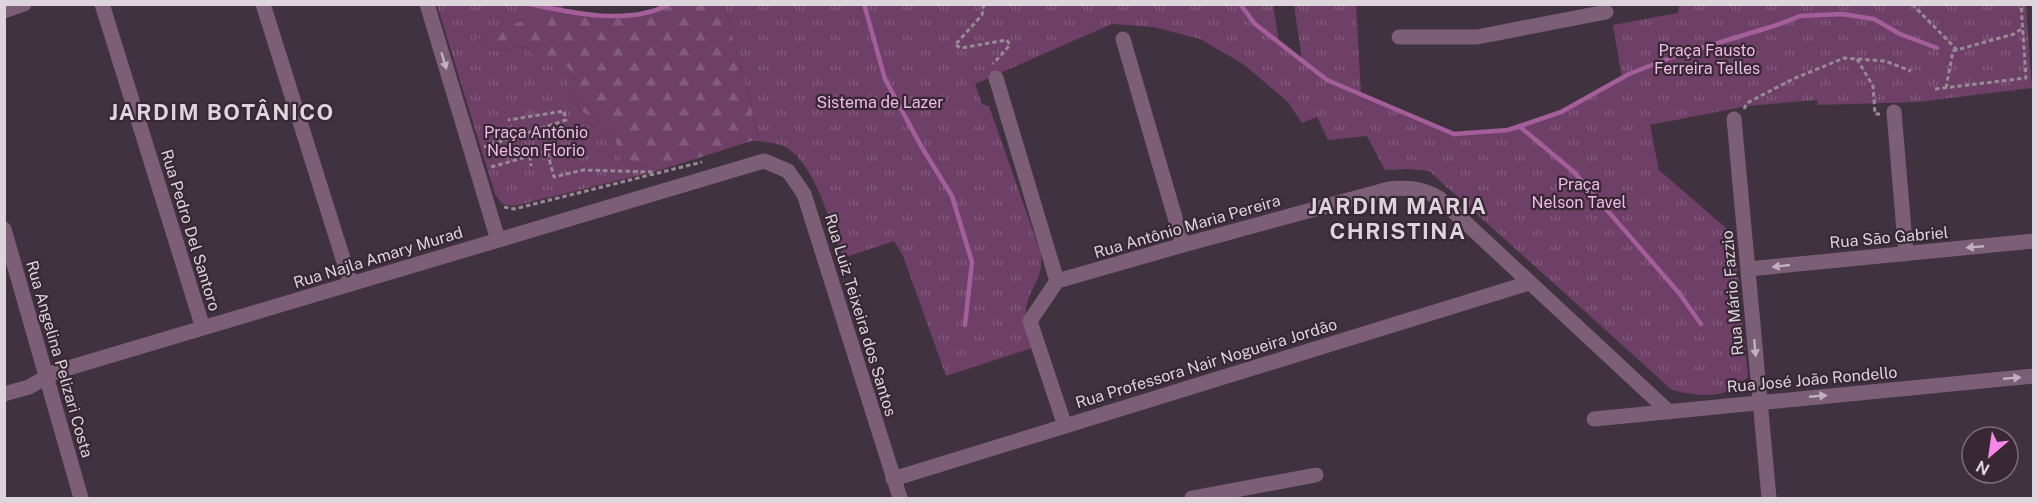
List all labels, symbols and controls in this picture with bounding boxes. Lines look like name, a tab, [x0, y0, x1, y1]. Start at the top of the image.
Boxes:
park label: Praça Fausto Ferreira Telles	[1654, 41, 1760, 78]
one-way arrow	[440, 52, 449, 70]
park label: Sistema de Lazer	[816, 93, 944, 112]
district label: JARDIM BOTÂNICO	[109, 99, 335, 125]
park label: Praça Antônio Nelson Florio	[484, 123, 588, 160]
street label: Rua Pedro Del Santoro	[157, 147, 224, 313]
park label: Praça Nelson Tavel	[1532, 175, 1627, 212]
street label: Rua Antônio Maria Pereira	[1092, 191, 1283, 262]
district label: JARDIM MARIA CHRISTINA	[1308, 193, 1488, 244]
street label: Rua Luiz Teixeira dos Santos	[821, 212, 900, 419]
street label: Rua Najla Amary Murad	[291, 223, 465, 292]
street label: Rua São Gabriel	[1829, 223, 1949, 252]
street label: Rua Mário Fazzio	[1718, 230, 1747, 356]
one-way arrow	[1966, 242, 1985, 252]
street label: Rua Angelina Pelizari Costa	[22, 258, 97, 460]
one-way arrow	[1772, 261, 1791, 271]
street label: Rua Professora Nair Nogueira Jordão	[1073, 315, 1339, 412]
one-way arrow	[1750, 339, 1760, 358]
street label: Rua José João Rondello	[1726, 363, 1898, 396]
one-way arrow	[2003, 373, 2022, 383]
one-way arrow	[1809, 391, 1828, 401]
north arrow	[1960, 425, 2020, 485]
text: N	[1973, 456, 1993, 479]

